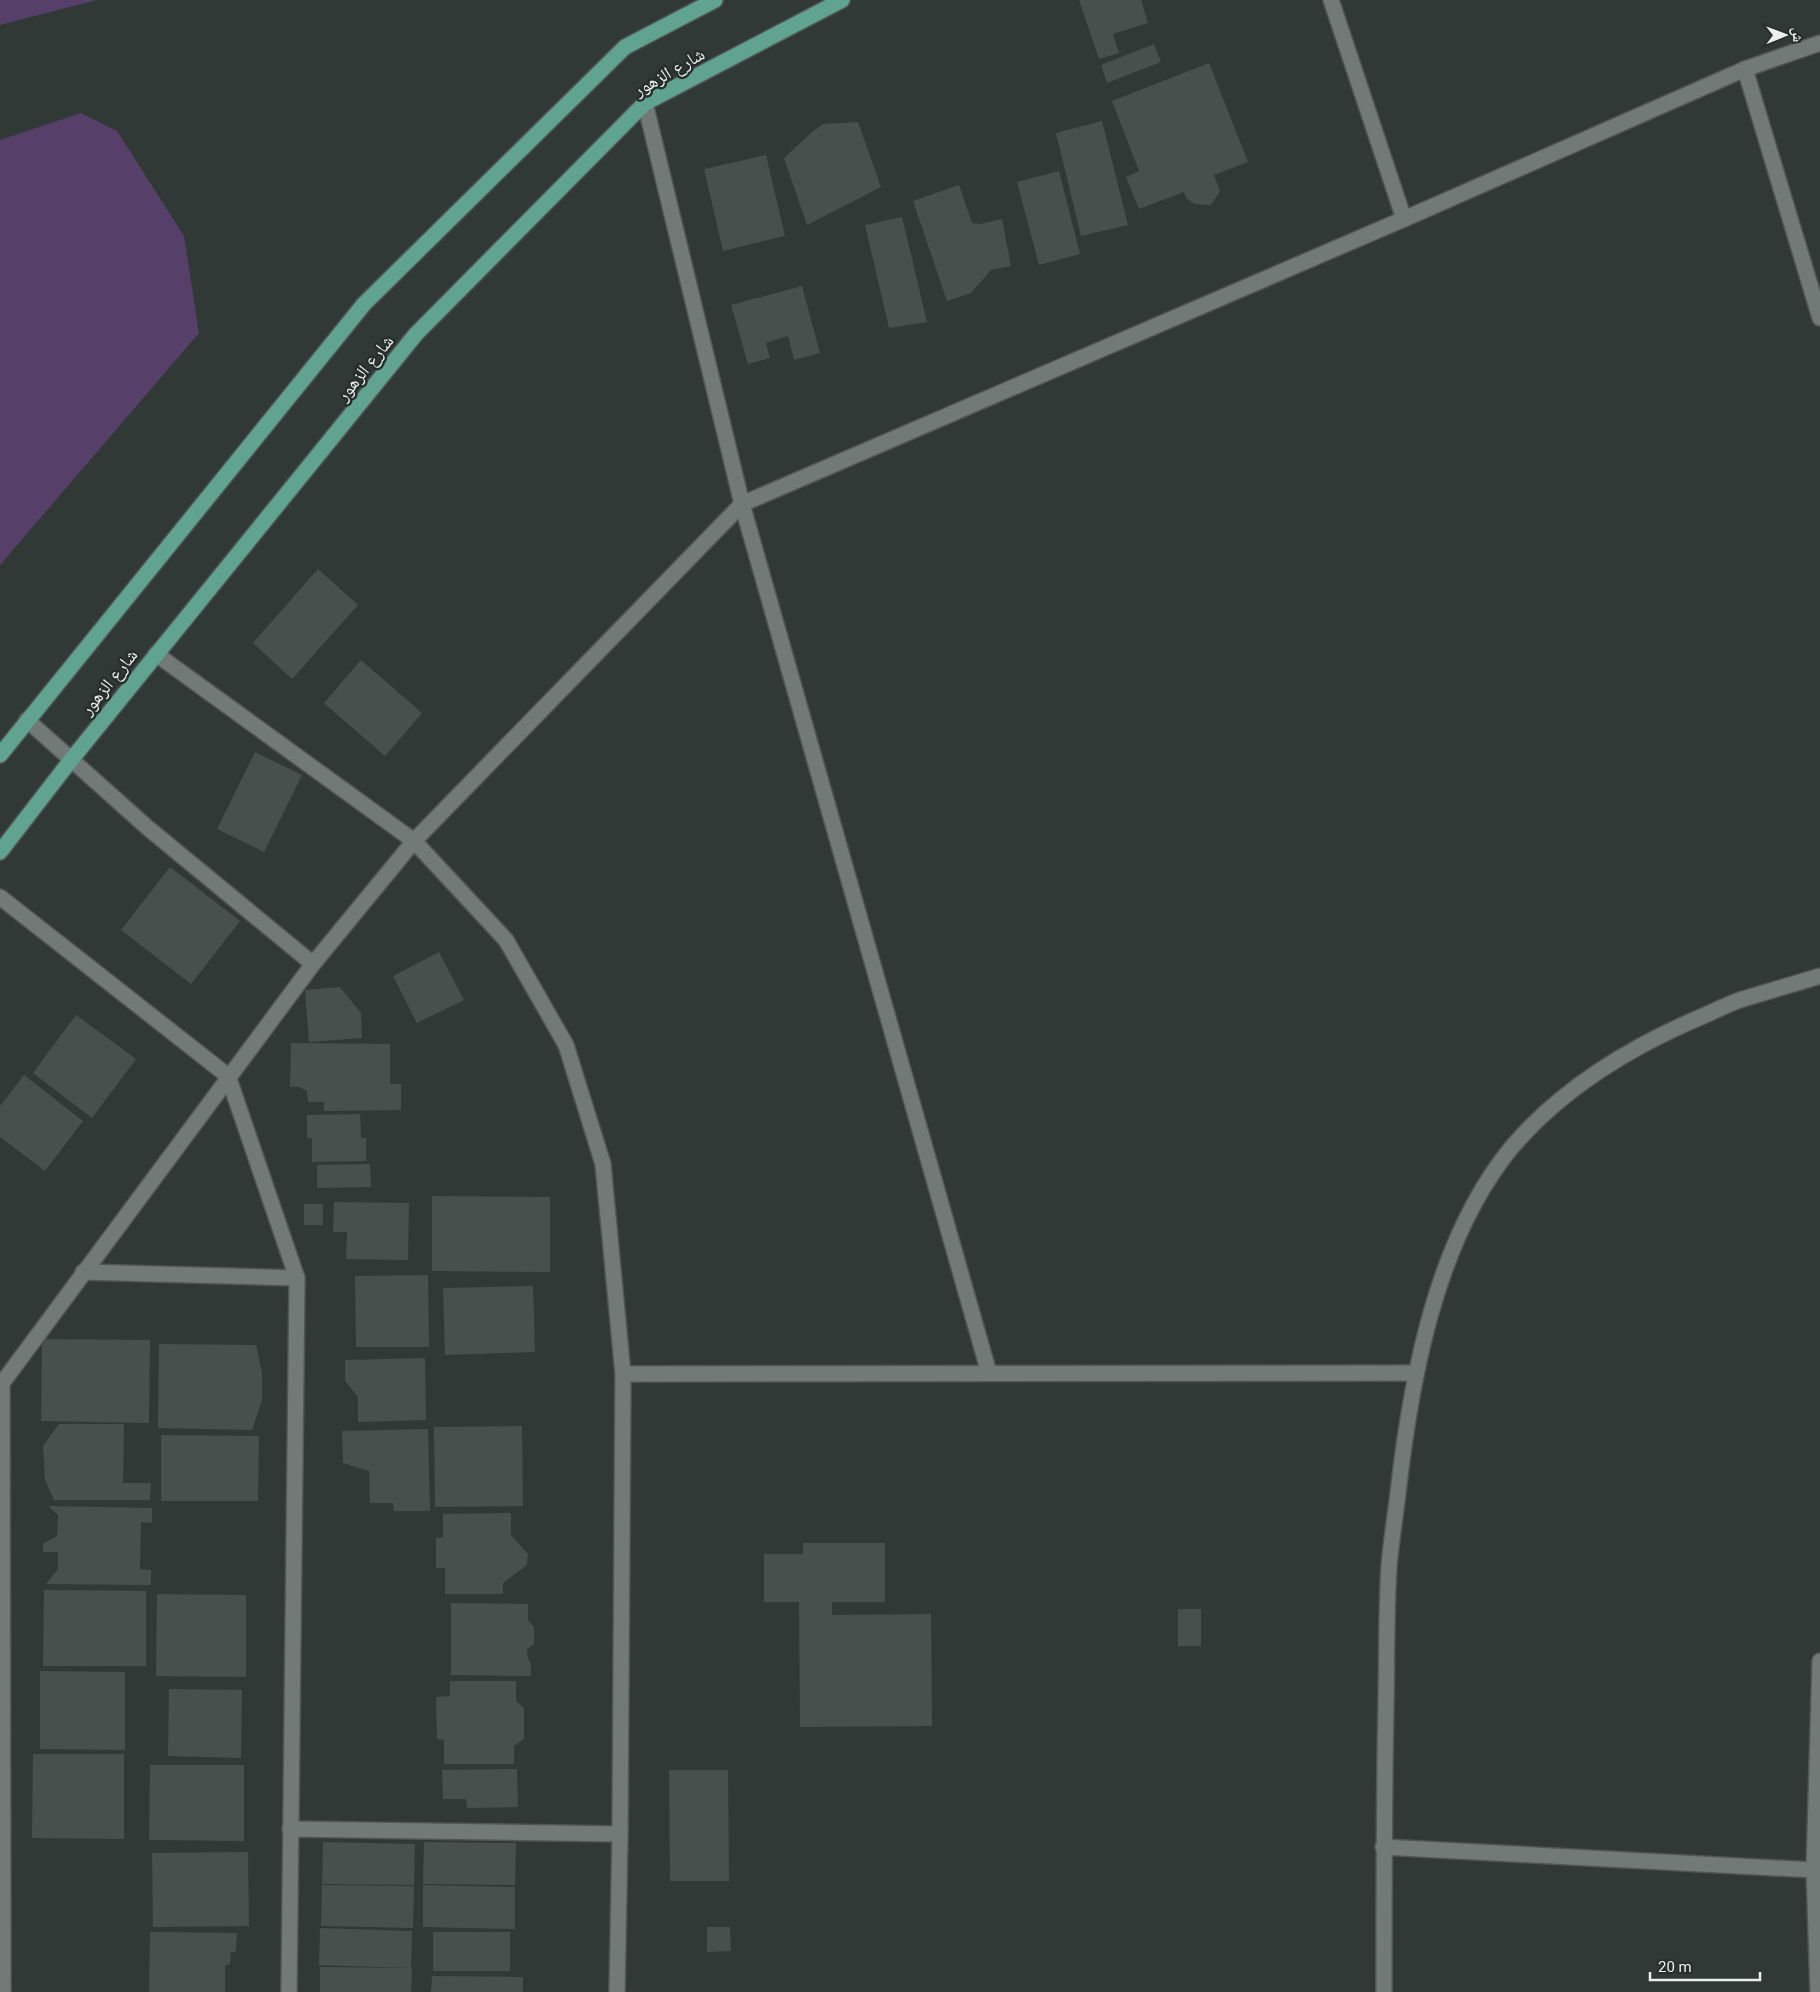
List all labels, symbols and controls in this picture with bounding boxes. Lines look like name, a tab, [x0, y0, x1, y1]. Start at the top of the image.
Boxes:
north arrow	[1760, 10, 1810, 60]
text: ش	[1789, 27, 1806, 42]
street label: شارع الزهور	[629, 43, 709, 102]
street label: شارع الزهور	[331, 331, 398, 406]
street label: شارع الزهور	[75, 645, 142, 720]
scale bar	[1650, 1950, 1760, 1982]
text: 20 m	[1658, 1958, 1692, 1976]

